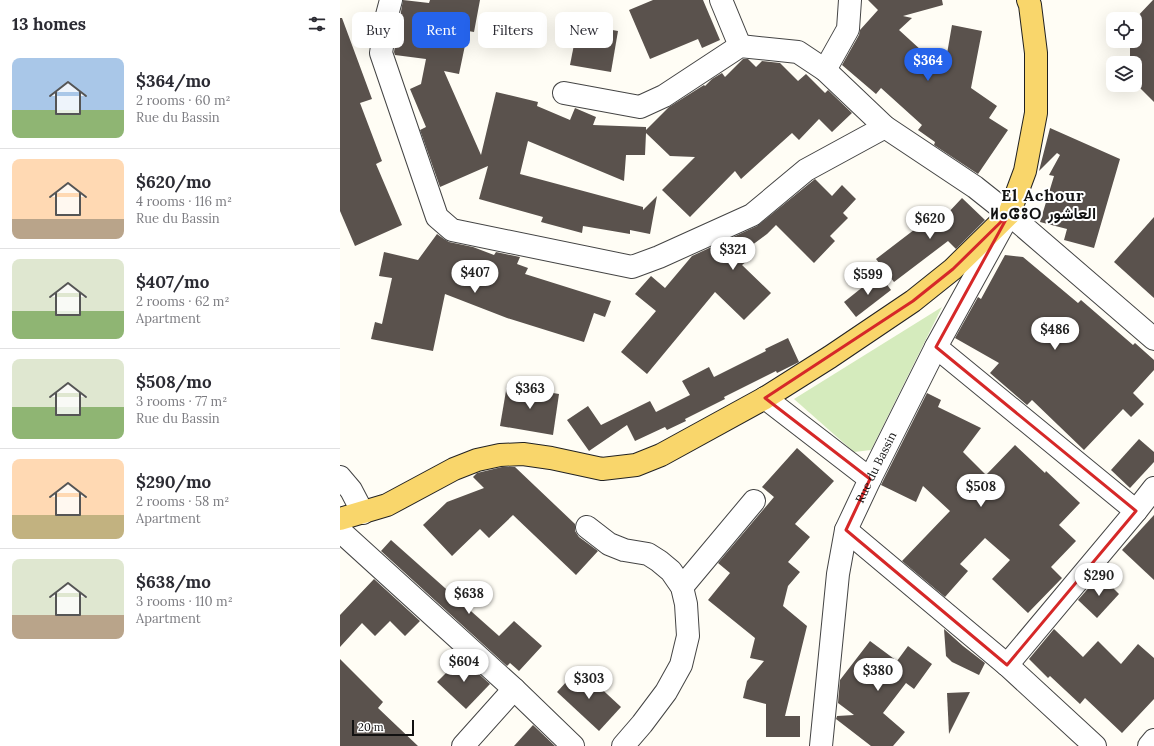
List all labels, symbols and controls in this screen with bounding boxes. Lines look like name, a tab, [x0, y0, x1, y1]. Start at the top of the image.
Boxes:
chip: Buy	[352, 12, 404, 48]
chip: Rent	[412, 12, 470, 48]
chip: Filters	[478, 12, 547, 48]
chip: New	[555, 12, 613, 48]
map controls	[1106, 12, 1142, 92]
button: locate	[1106, 12, 1142, 48]
text: 13 homes	[12, 13, 86, 35]
icon: filters	[306, 13, 328, 35]
pin: $364	[904, 48, 952, 82]
text: $364	[913, 52, 943, 69]
button: layers	[1106, 56, 1142, 92]
text: $364/mo	[136, 70, 211, 92]
icon: home	[44, 74, 92, 122]
text: 2 rooms · 60 m²	[136, 92, 231, 109]
text: Rue du Bassin	[136, 109, 220, 126]
text: $620/mo	[136, 171, 211, 193]
icon: home	[44, 175, 92, 223]
district label: El Achour ⵍⴰⵛⵓⵔ العاشور	[990, 185, 1096, 224]
text: 4 rooms · 116 m²	[136, 193, 232, 210]
pin: $620	[906, 206, 954, 240]
text: Rue du Bassin	[136, 210, 220, 227]
text: $620	[915, 210, 945, 227]
pin: $321	[709, 237, 757, 271]
text: $321	[719, 241, 747, 258]
pin: $407	[451, 260, 499, 294]
pin: $599	[844, 262, 892, 296]
text: $407	[460, 264, 490, 281]
text: $599	[853, 266, 883, 283]
text: $407/mo	[136, 271, 209, 293]
icon: home	[44, 275, 92, 323]
text: 2 rooms · 62 m²	[136, 293, 229, 310]
text: Apartment	[136, 310, 201, 327]
pin: $486	[1031, 317, 1079, 351]
text: $486	[1040, 321, 1070, 338]
text: $508/mo	[136, 371, 212, 393]
icon: home	[44, 375, 92, 423]
pin: $363	[506, 376, 554, 410]
text: $363	[515, 380, 545, 397]
text: 3 rooms · 77 m²	[136, 393, 227, 410]
text: Rue du Bassin	[136, 410, 220, 427]
street label: Rue du Bassin	[852, 429, 899, 505]
text: $290/mo	[136, 471, 211, 493]
pin: $508	[957, 474, 1005, 508]
icon: home	[44, 475, 92, 523]
text: $508	[966, 478, 996, 495]
text: 2 rooms · 58 m²	[136, 493, 229, 510]
text: Apartment	[136, 510, 201, 527]
pin: $290	[1075, 563, 1123, 597]
text: $290	[1084, 567, 1114, 584]
text: $638/mo	[136, 571, 211, 593]
icon: home	[44, 575, 92, 623]
pin: $638	[445, 581, 493, 615]
text: $638	[454, 585, 484, 602]
text: 3 rooms · 110 m²	[136, 593, 233, 610]
text: Apartment	[136, 610, 201, 627]
pin: $604	[440, 649, 488, 683]
text: $604	[449, 653, 479, 670]
pin: $380	[854, 658, 902, 692]
text: $380	[863, 662, 893, 679]
pin: $303	[565, 666, 613, 700]
text: $303	[574, 670, 604, 687]
scale bar	[352, 718, 414, 737]
text: 20 m	[358, 720, 383, 734]

